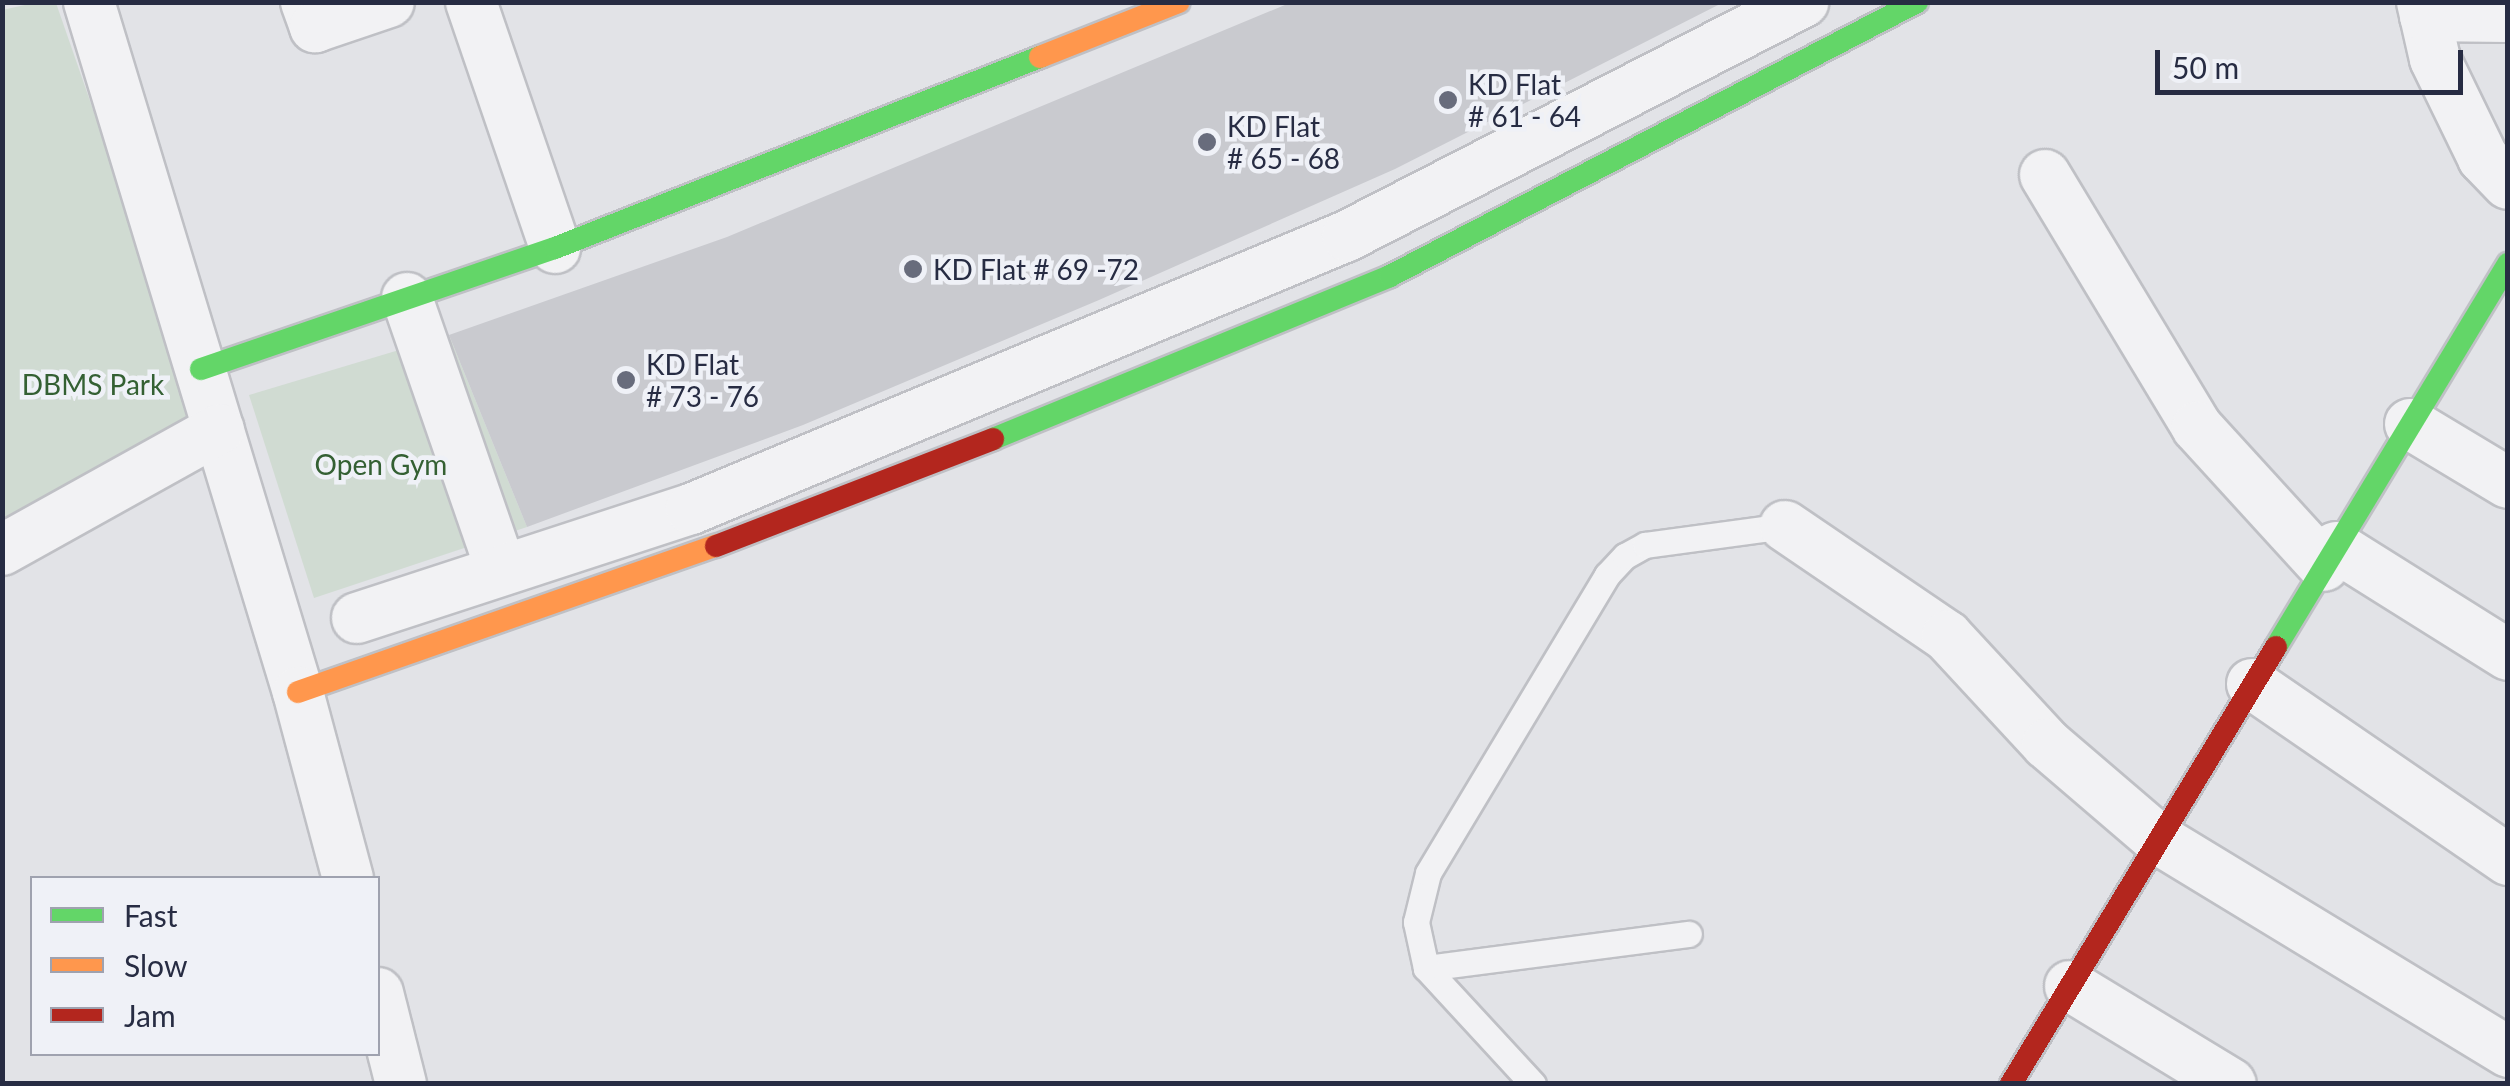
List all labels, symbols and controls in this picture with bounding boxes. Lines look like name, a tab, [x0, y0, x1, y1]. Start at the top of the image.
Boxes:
scale bar	[2160, 30, 2468, 92]
text: 50 m	[2172, 49, 2239, 85]
place label: KD Flat # 61 - 64	[1468, 67, 1581, 133]
marker: KD Flat # 61 - 64	[1437, 89, 1459, 111]
place label: KD Flat # 65 - 68	[1227, 109, 1340, 175]
marker: KD Flat # 65 - 68	[1196, 131, 1218, 153]
place label: KD Flat # 69 -72	[933, 252, 1139, 286]
marker: KD Flat # 69 -72	[902, 258, 924, 280]
place label: KD Flat # 73 - 76	[646, 347, 759, 413]
park label: DBMS Park	[22, 367, 164, 401]
marker: KD Flat # 73 - 76	[615, 369, 637, 391]
park label: Open Gym	[315, 447, 447, 481]
legend	[30, 876, 380, 1056]
text: Fast	[124, 897, 178, 933]
text: Slow	[124, 947, 187, 983]
text: Jam	[124, 997, 176, 1033]

